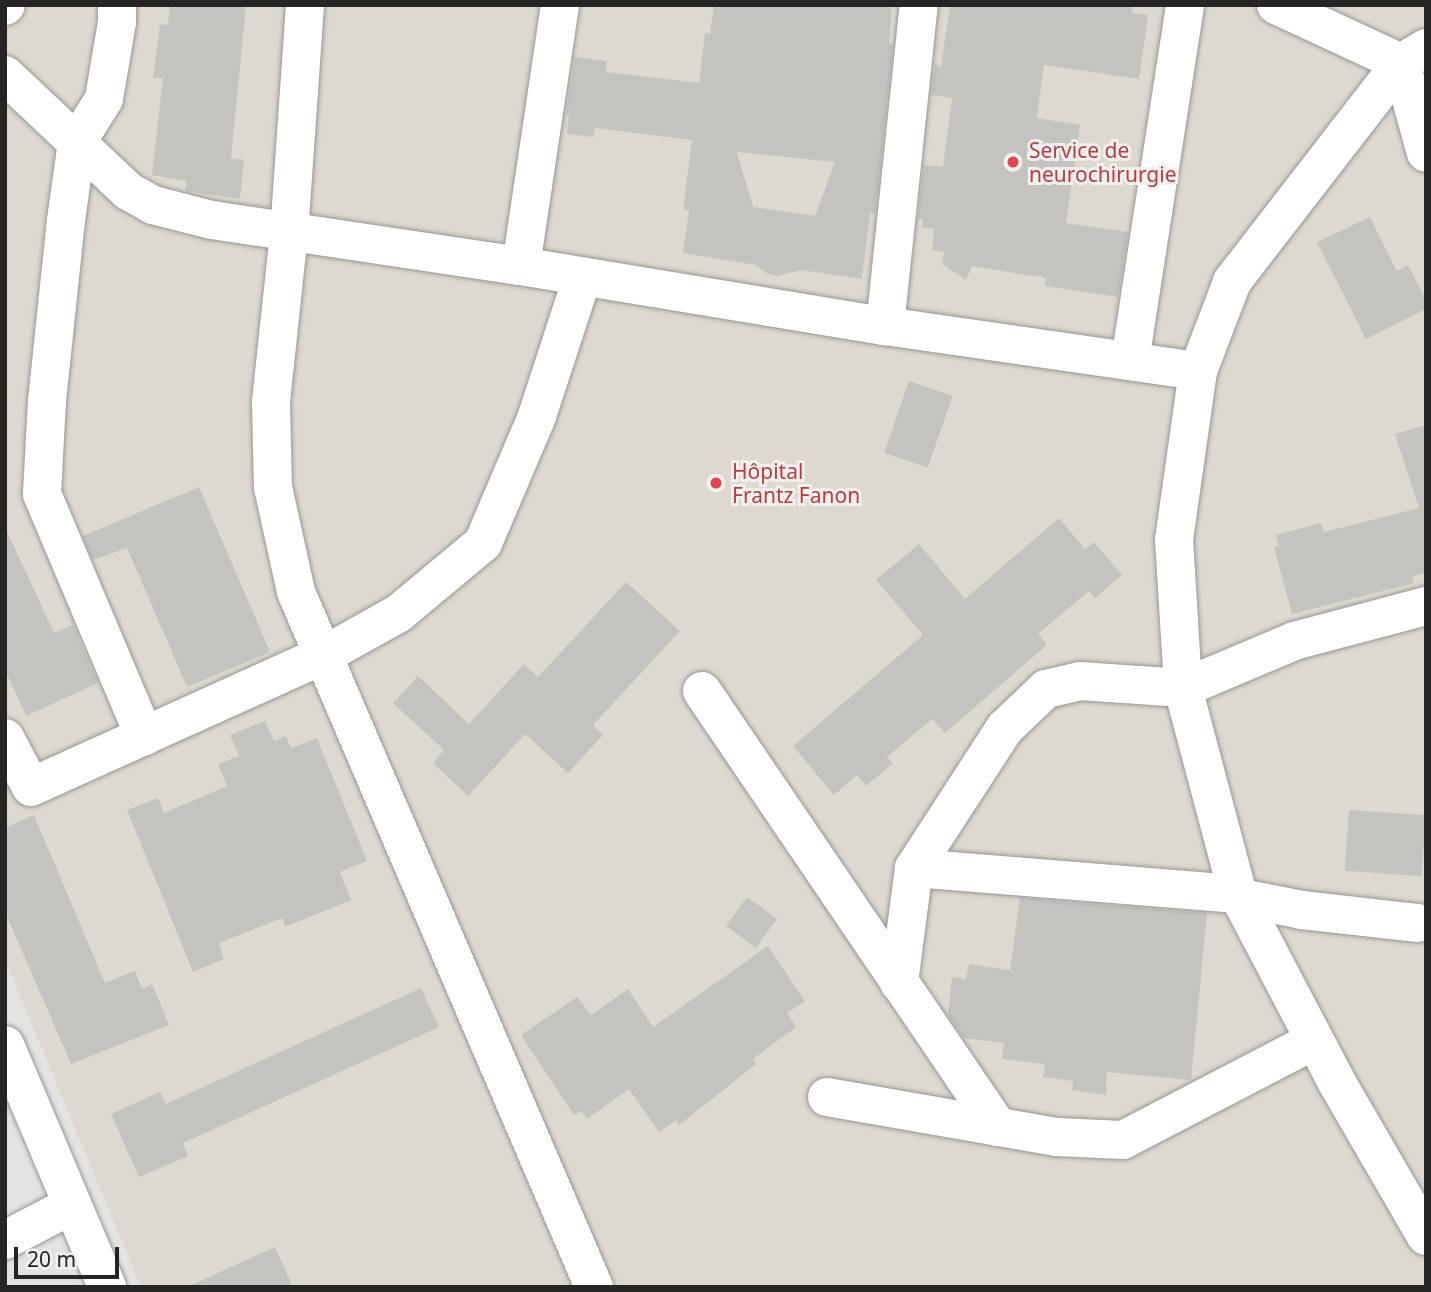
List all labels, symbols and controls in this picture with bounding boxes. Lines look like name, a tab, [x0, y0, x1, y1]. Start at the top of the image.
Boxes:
place label: Service de neurochirurgie	[1029, 137, 1177, 187]
marker: Service de neurochirurgie	[1003, 152, 1023, 172]
place label: Hôpital Frantz Fanon	[732, 458, 860, 508]
marker: Hôpital Frantz Fanon	[706, 473, 726, 493]
scale bar	[18, 1232, 122, 1276]
text: 20 m	[27, 1245, 76, 1273]

